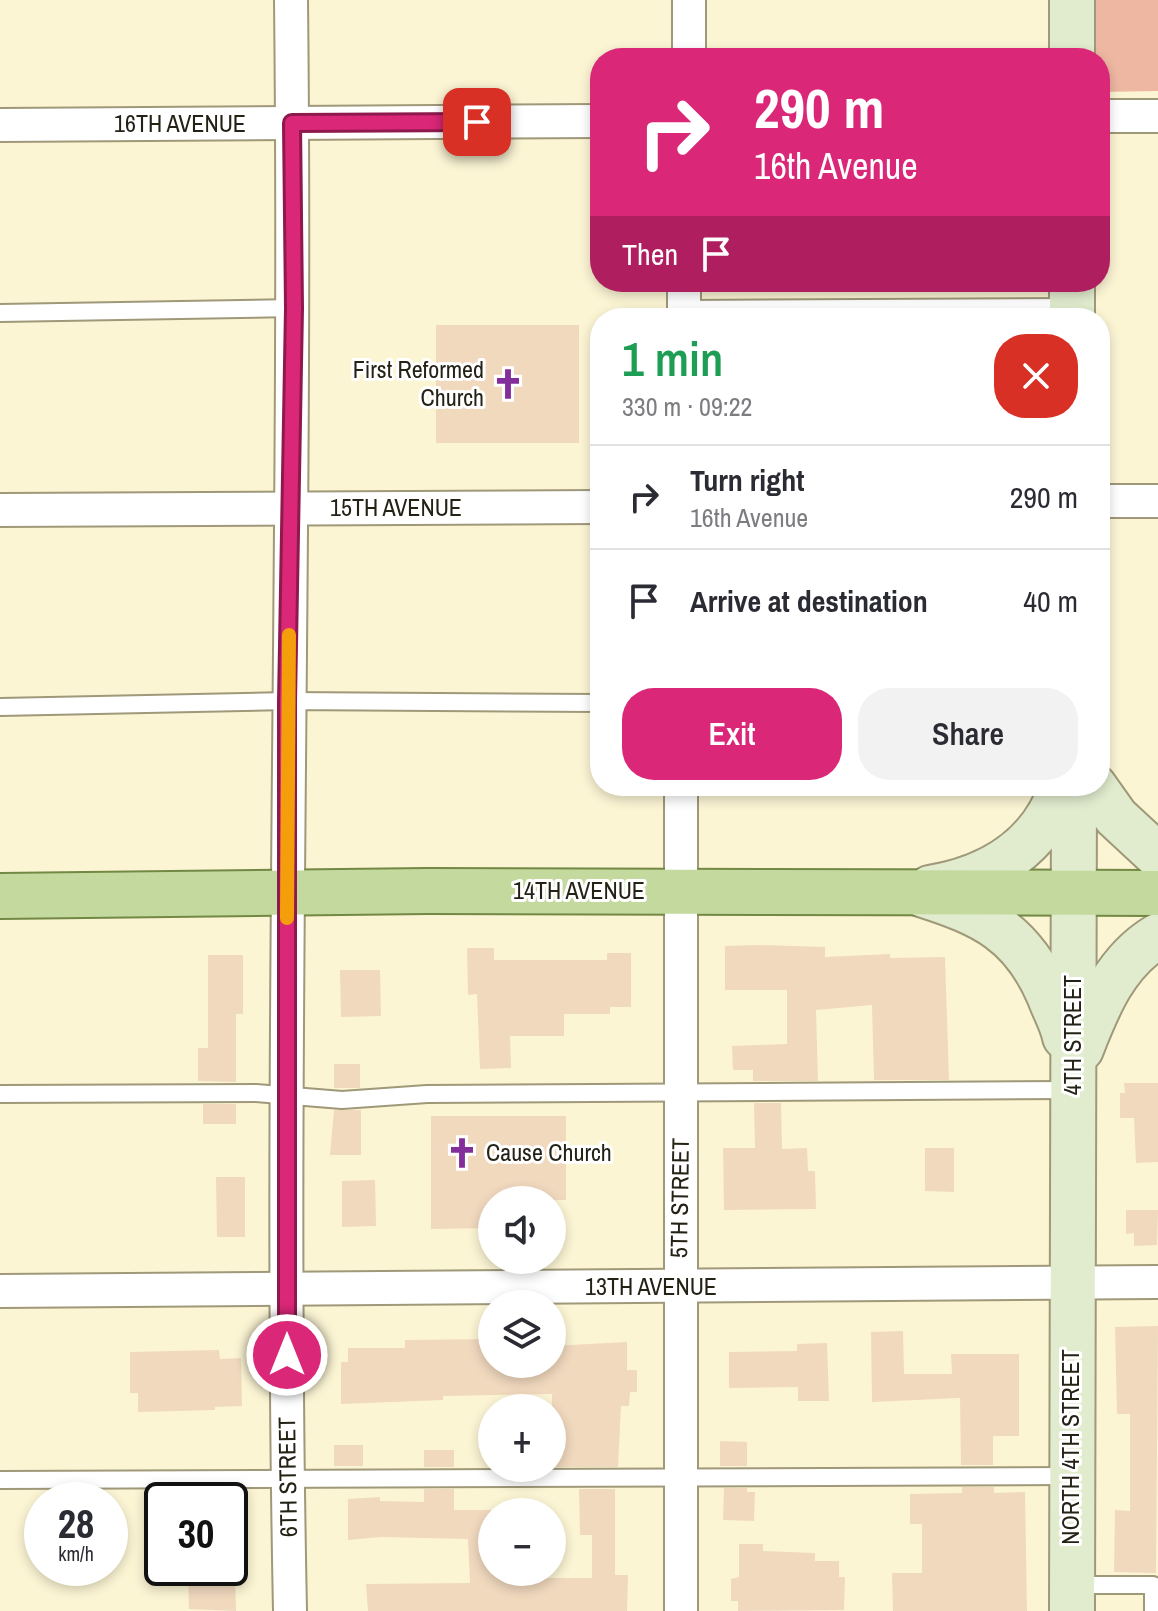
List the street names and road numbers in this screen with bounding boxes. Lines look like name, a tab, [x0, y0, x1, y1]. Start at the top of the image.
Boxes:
street label: 16TH AVENUE	[114, 107, 246, 139]
street label: 15TH AVENUE	[330, 491, 462, 523]
street label: 14TH AVENUE	[513, 874, 645, 906]
street label: 4TH STREET	[1056, 975, 1088, 1095]
street label: 5TH STREET	[662, 1138, 696, 1258]
street label: 13TH AVENUE	[585, 1270, 717, 1302]
street label: NORTH 4TH STREET	[1054, 1349, 1086, 1545]
street label: 6TH STREET	[270, 1417, 304, 1537]

